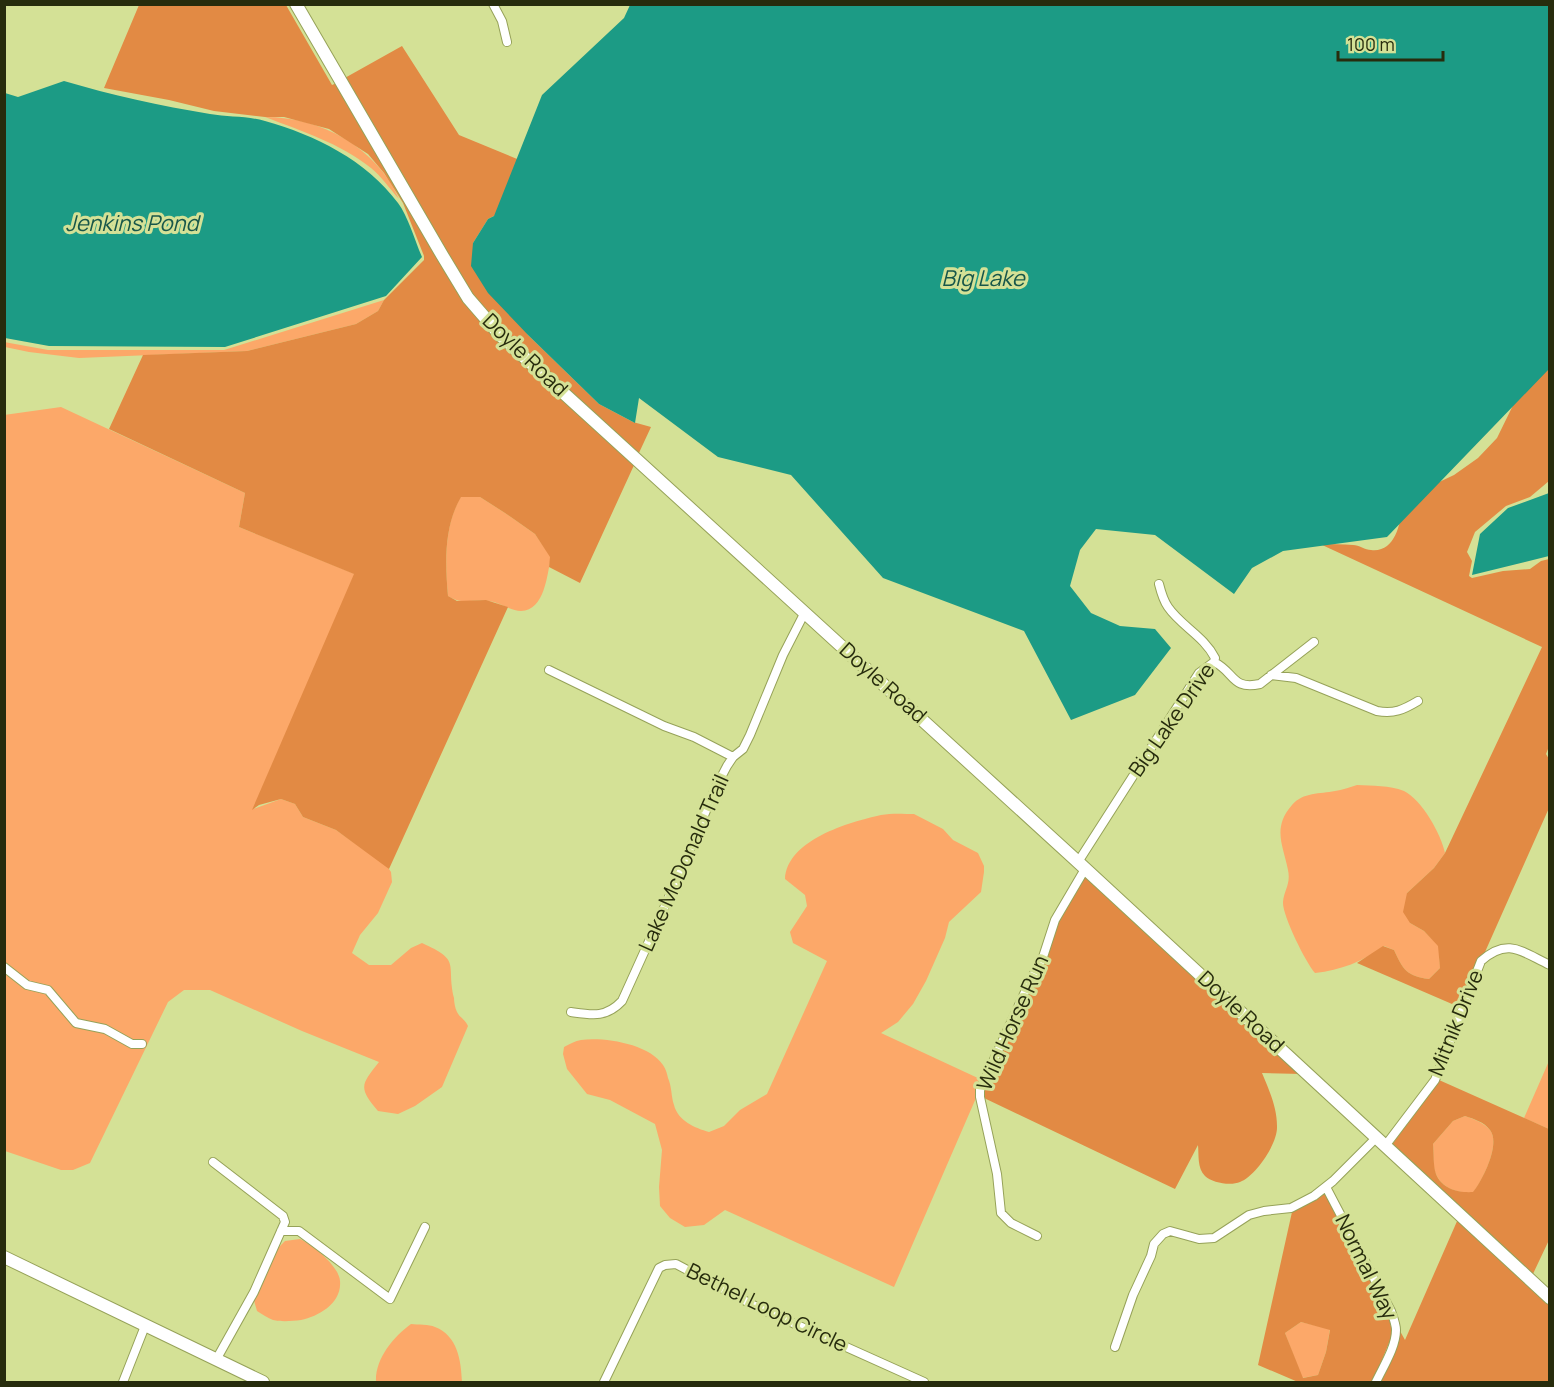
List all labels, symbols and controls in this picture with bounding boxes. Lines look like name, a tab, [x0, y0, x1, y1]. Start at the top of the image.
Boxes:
scale bar	[1338, 24, 1443, 62]
text: 100 m	[1347, 32, 1395, 56]
water label: Jenkins Pond	[65, 208, 202, 238]
water label: Big Lake	[941, 263, 1026, 293]
street label: Doyle Road	[477, 307, 574, 402]
street label: Doyle Road	[834, 636, 933, 729]
street label: Big Lake Drive	[1122, 657, 1221, 782]
street label: Lake McDonald Trail	[632, 770, 735, 955]
street label: Wild Horse Run	[970, 951, 1054, 1095]
street label: Doyle Road	[1193, 964, 1291, 1058]
street label: Mitnik Drive	[1421, 965, 1489, 1080]
street label: Normal Way	[1329, 1209, 1404, 1324]
street label: Bethel Loop Circle	[682, 1256, 852, 1358]

